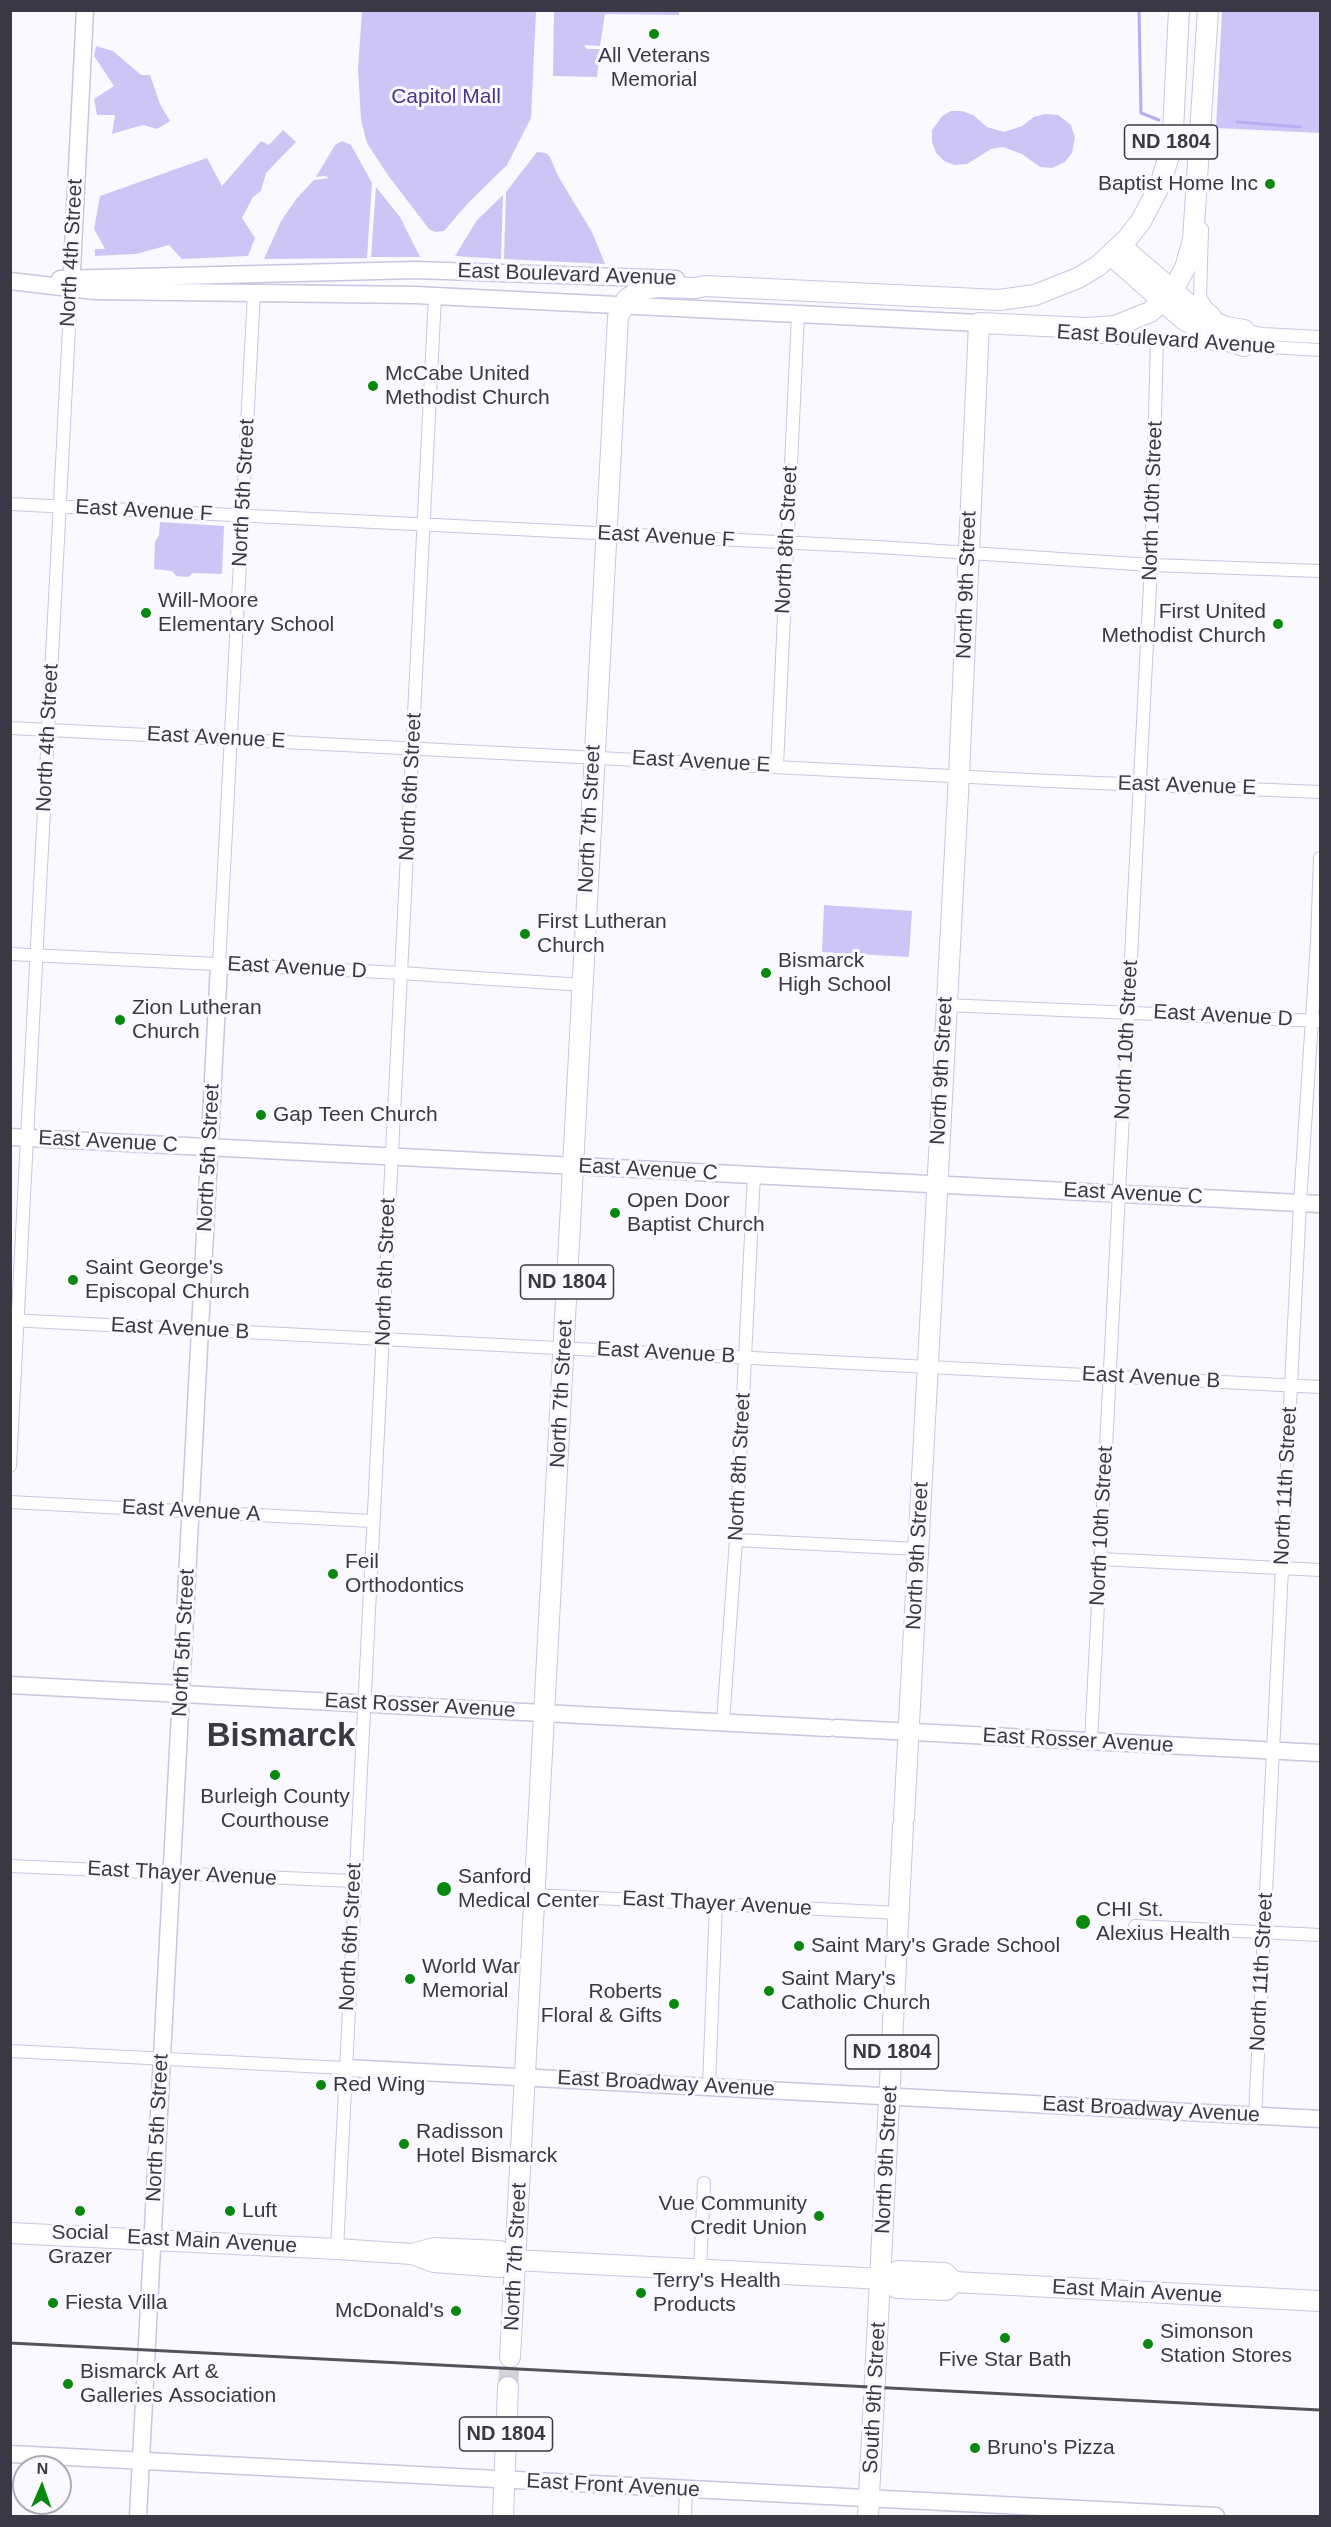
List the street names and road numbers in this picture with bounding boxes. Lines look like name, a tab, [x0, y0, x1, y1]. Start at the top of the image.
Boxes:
road number: ND 1804	[1124, 125, 1218, 159]
street label: North 4th Street	[56, 178, 88, 328]
street label: East Boulevard Avenue	[457, 259, 677, 291]
street label: East Boulevard Avenue	[1056, 320, 1276, 360]
street label: North 5th Street	[228, 418, 260, 568]
street label: North 10th Street	[1138, 421, 1168, 581]
street label: North 8th Street	[771, 465, 803, 615]
street label: East Avenue F	[75, 495, 213, 527]
street label: North 9th Street	[952, 510, 982, 660]
street label: East Avenue F	[597, 521, 735, 553]
street label: North 4th Street	[32, 663, 64, 813]
street label: North 6th Street	[395, 712, 427, 862]
street label: East Avenue E	[146, 722, 286, 754]
street label: North 7th Street	[574, 744, 606, 894]
street label: East Avenue E	[631, 746, 771, 778]
street label: East Avenue E	[1117, 771, 1257, 801]
street label: East Avenue D	[227, 952, 367, 984]
street label: North 10th Street	[1110, 959, 1144, 1121]
street label: North 9th Street	[926, 996, 958, 1146]
street label: East Avenue D	[1153, 1000, 1293, 1032]
street label: North 5th Street	[193, 1083, 225, 1233]
street label: East Avenue C	[38, 1126, 178, 1158]
street label: East Avenue C	[578, 1154, 718, 1186]
street label: East Avenue C	[1063, 1178, 1203, 1210]
street label: North 6th Street	[371, 1197, 401, 1347]
road number: ND 1804	[520, 1265, 614, 1299]
street label: East Avenue B	[110, 1313, 250, 1345]
street label: North 7th Street	[546, 1319, 578, 1469]
street label: East Avenue B	[596, 1337, 736, 1369]
street label: East Avenue B	[1081, 1362, 1221, 1394]
street label: North 8th Street	[724, 1392, 756, 1542]
street label: North 11th Street	[1269, 1406, 1303, 1566]
street label: North 10th Street	[1085, 1445, 1119, 1607]
street label: North 9th Street	[902, 1481, 934, 1631]
street label: East Avenue A	[121, 1495, 261, 1527]
street label: North 5th Street	[168, 1568, 200, 1718]
street label: East Rosser Avenue	[324, 1688, 516, 1724]
street label: East Rosser Avenue	[982, 1723, 1174, 1759]
street label: East Thayer Avenue	[87, 1856, 277, 1892]
street label: North 6th Street	[335, 1862, 367, 2012]
street label: East Thayer Avenue	[622, 1886, 812, 1922]
street label: North 11th Street	[1245, 1892, 1279, 2052]
road number: ND 1804	[846, 2035, 938, 2069]
street label: North 5th Street	[142, 2053, 174, 2203]
street label: East Broadway Avenue	[557, 2066, 775, 2102]
street label: North 9th Street	[871, 2085, 903, 2235]
street label: East Broadway Avenue	[1042, 2092, 1260, 2128]
street label: North 7th Street	[500, 2182, 532, 2332]
street label: East Main Avenue	[126, 2225, 298, 2259]
street label: East Main Avenue	[1051, 2275, 1223, 2309]
street label: South 9th Street	[858, 2322, 892, 2474]
road number: ND 1804	[460, 2417, 552, 2451]
street label: East Front Avenue	[526, 2469, 700, 2503]

